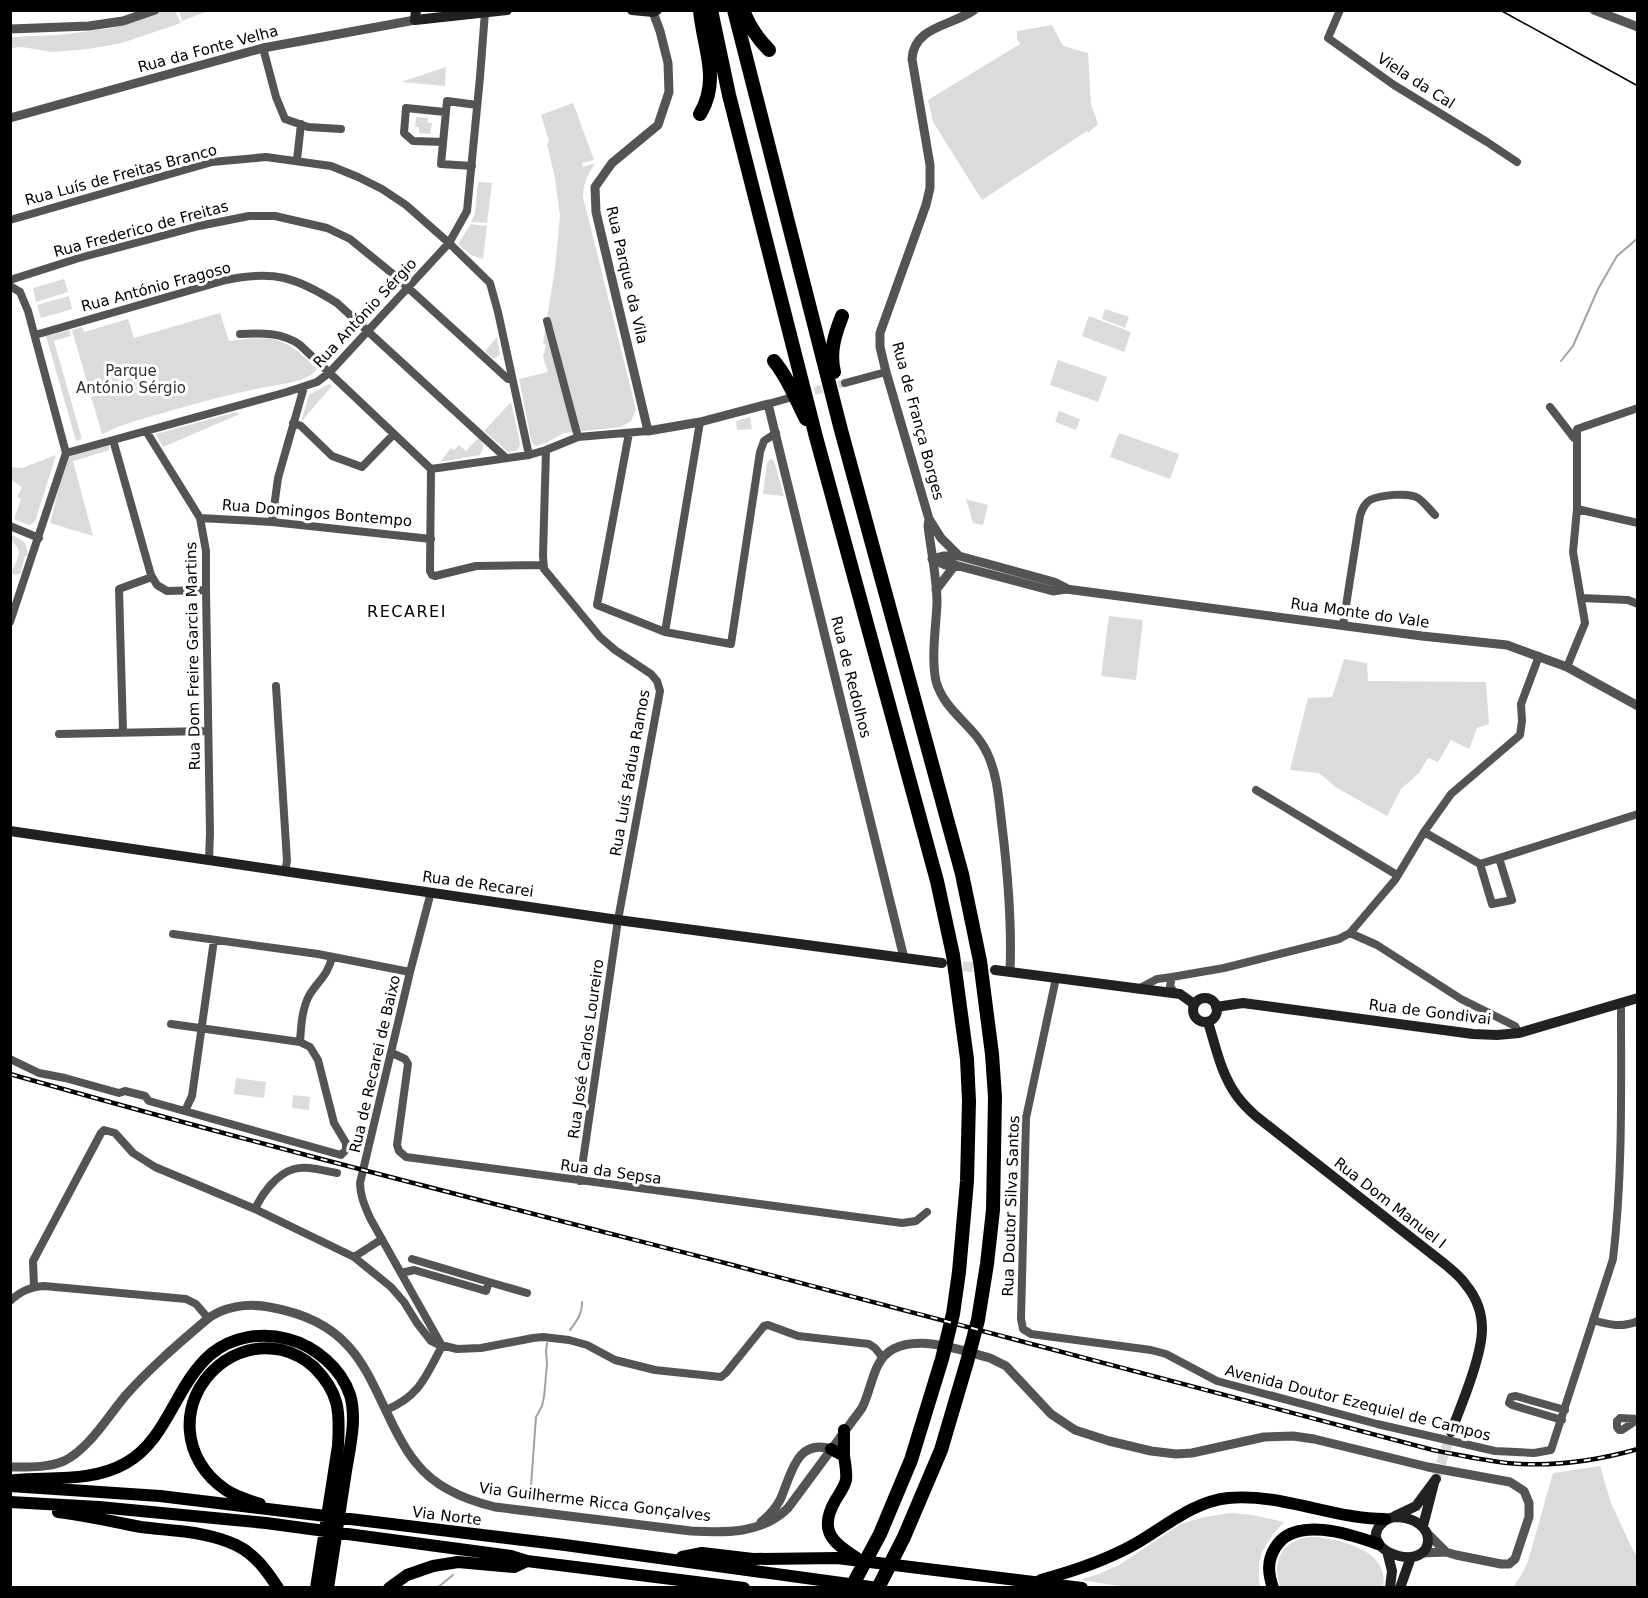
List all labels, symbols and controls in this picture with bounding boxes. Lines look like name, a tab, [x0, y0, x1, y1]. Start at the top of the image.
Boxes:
street label: Rua da Fonte Velha	[136, 22, 280, 76]
street label: Viela da Cal	[1374, 49, 1458, 113]
street label: Rua Luís de Freitas Branco	[23, 141, 219, 209]
street label: Rua Frederico de Freitas	[52, 197, 231, 261]
street label: Rua Parque da Vila	[602, 204, 652, 346]
street label: Rua António Sérgio	[310, 255, 420, 371]
street label: Rua António Fragoso	[79, 258, 233, 316]
street label: Rua de França Borges	[888, 340, 948, 502]
park label: Parque António Sérgio	[76, 362, 186, 397]
street label: Rua Domingos Bontempo	[221, 496, 413, 530]
street label: Rua Dom Freire Garcia Martins	[182, 541, 204, 770]
street label: Rua Monte do Vale	[1289, 594, 1431, 632]
district label: RECAREI	[367, 602, 447, 621]
street label: Rua de Redolhos	[827, 614, 875, 740]
street label: Rua Luís Pádua Ramos	[606, 688, 654, 858]
street label: Rua de Recarei	[421, 867, 535, 901]
street label: Rua José Carlos Loureiro	[564, 958, 608, 1140]
street label: Rua de Recarei de Baixo	[346, 973, 404, 1155]
street label: Rua de Gondivai	[1368, 996, 1492, 1028]
street label: Rua Doutor Silva Santos	[999, 1115, 1023, 1297]
street label: Rua Dom Manuel I	[1330, 1154, 1450, 1252]
street label: Rua da Sepsa	[559, 1156, 663, 1188]
street label: Avenida Doutor Ezequiel de Campos	[1223, 1361, 1493, 1445]
street label: Via Guilherme Ricca Gonçalves	[478, 1479, 712, 1525]
street label: Via Norte	[411, 1503, 483, 1529]

